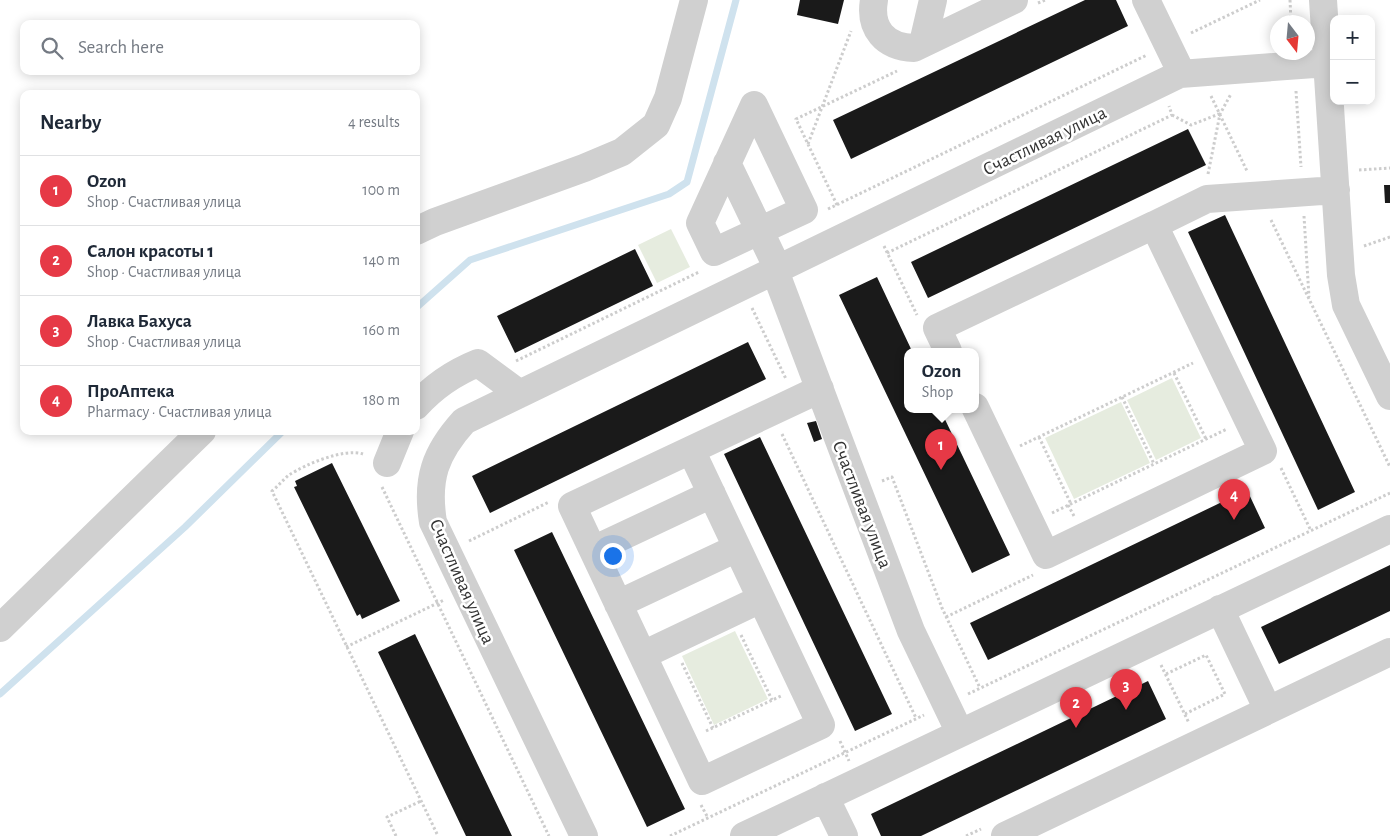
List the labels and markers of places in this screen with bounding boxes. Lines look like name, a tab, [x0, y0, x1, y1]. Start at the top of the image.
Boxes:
pin: 1	[925, 429, 957, 470]
pin: 4	[1218, 479, 1250, 520]
pin: 3	[1110, 669, 1142, 710]
pin: 2	[1060, 687, 1092, 728]

